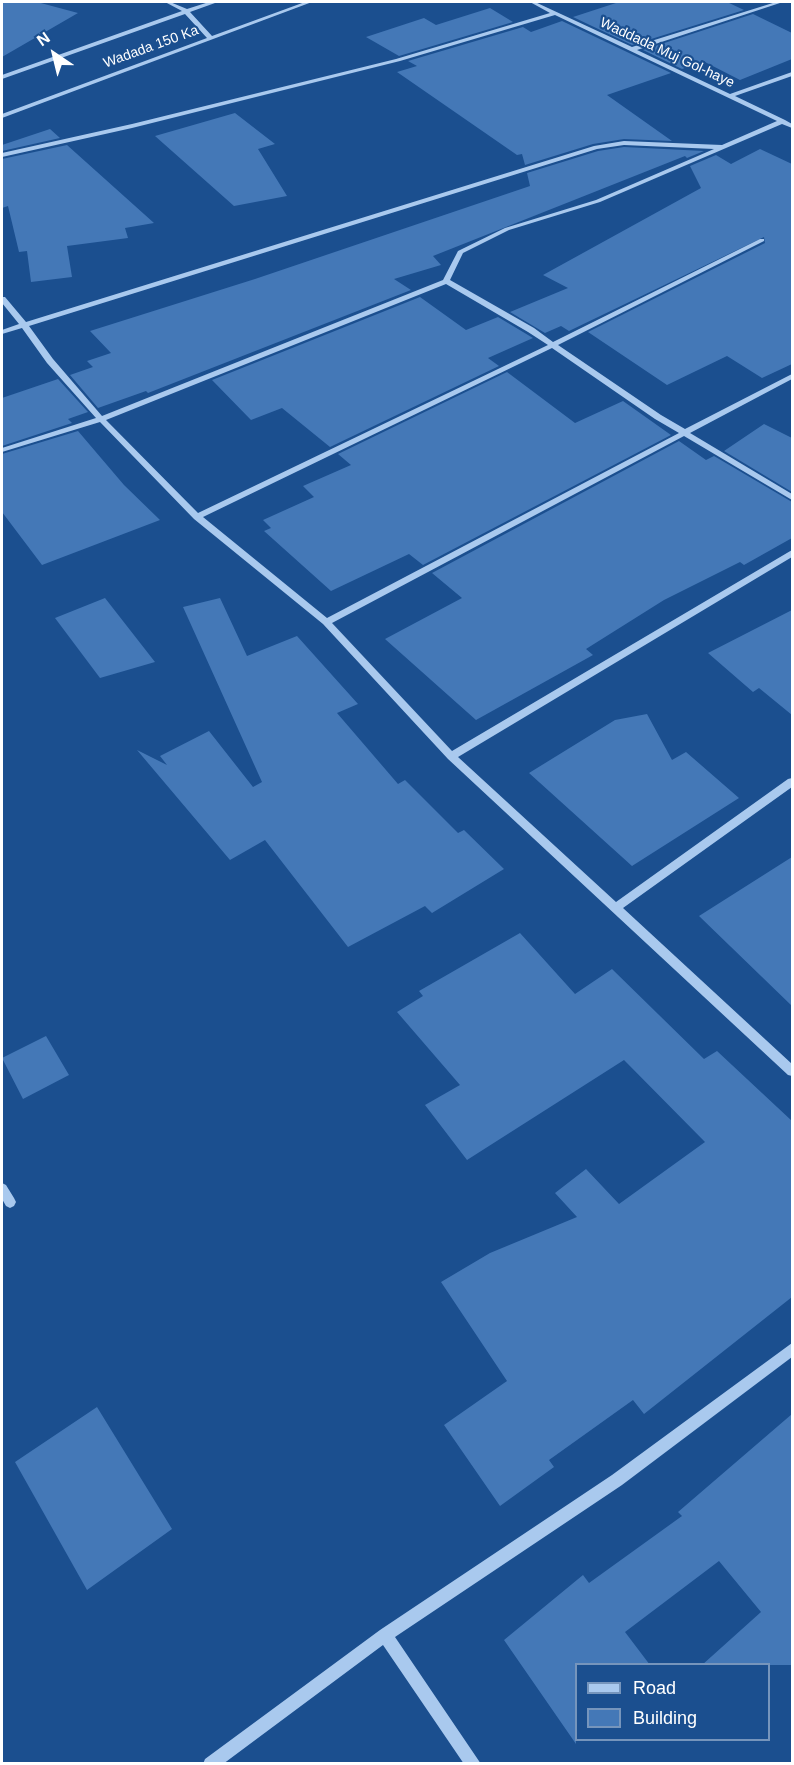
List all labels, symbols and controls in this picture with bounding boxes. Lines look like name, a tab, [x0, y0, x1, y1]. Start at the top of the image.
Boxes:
street label: Waddada Muj Gol-haye	[597, 14, 737, 92]
street label: Wadada 150 Ka	[101, 22, 201, 72]
north arrow	[24, 24, 84, 84]
text: N	[34, 29, 53, 49]
legend	[575, 1663, 770, 1741]
text: Road	[633, 1678, 676, 1698]
text: Building	[633, 1708, 697, 1728]

